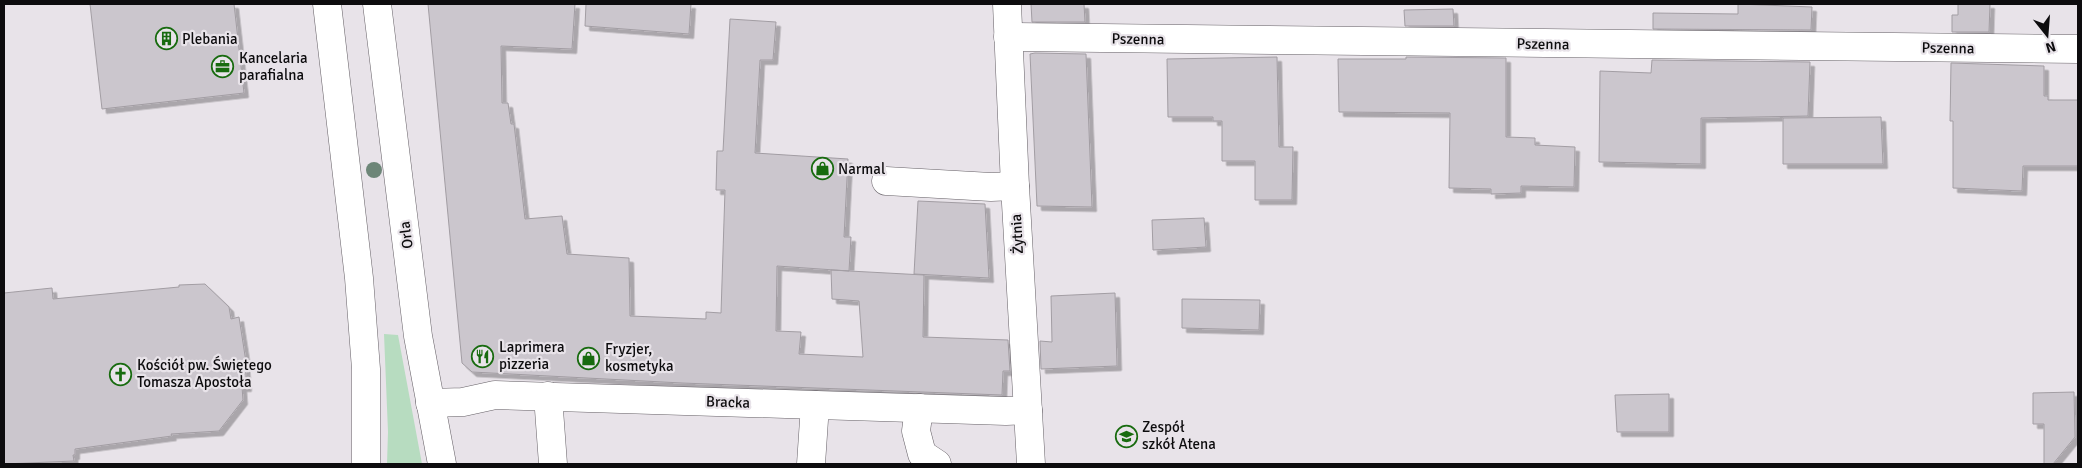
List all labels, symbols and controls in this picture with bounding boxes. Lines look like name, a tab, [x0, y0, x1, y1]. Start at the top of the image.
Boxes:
north arrow	[2022, 10, 2072, 60]
building icon: Plebania	[154, 27, 178, 51]
place label: Plebania	[182, 30, 238, 48]
street label: Pszenna	[1111, 30, 1165, 48]
street label: Pszenna	[1516, 35, 1570, 53]
text: N	[2044, 37, 2058, 57]
street label: Pszenna	[1921, 39, 1975, 57]
place label: Kancelaria parafialna	[239, 49, 308, 84]
office icon: Kancelaria parafialna	[211, 55, 235, 79]
shop icon: Narmal	[810, 157, 834, 181]
place label: Narmal	[838, 160, 885, 178]
street label: Żytnia	[1007, 213, 1027, 255]
street label: Orla	[395, 220, 417, 250]
place label: Laprimera pizzeria	[499, 338, 565, 373]
place label: Fryzjer, kosmetyka	[605, 340, 674, 375]
restaurant icon: Laprimera pizzeria	[471, 344, 495, 368]
shop icon: Fryzjer, kosmetyka	[577, 346, 601, 370]
place label: Kościół pw. Świętego Tomasza Apostoła	[137, 355, 272, 391]
church icon: Kościół pw. Świętego Tomasza Apostoła	[109, 362, 133, 386]
street label: Bracka	[706, 392, 750, 412]
place label: Zespół szkół Atena	[1142, 418, 1216, 453]
school or university icon: Zespół szkół Atena	[1114, 424, 1138, 448]

